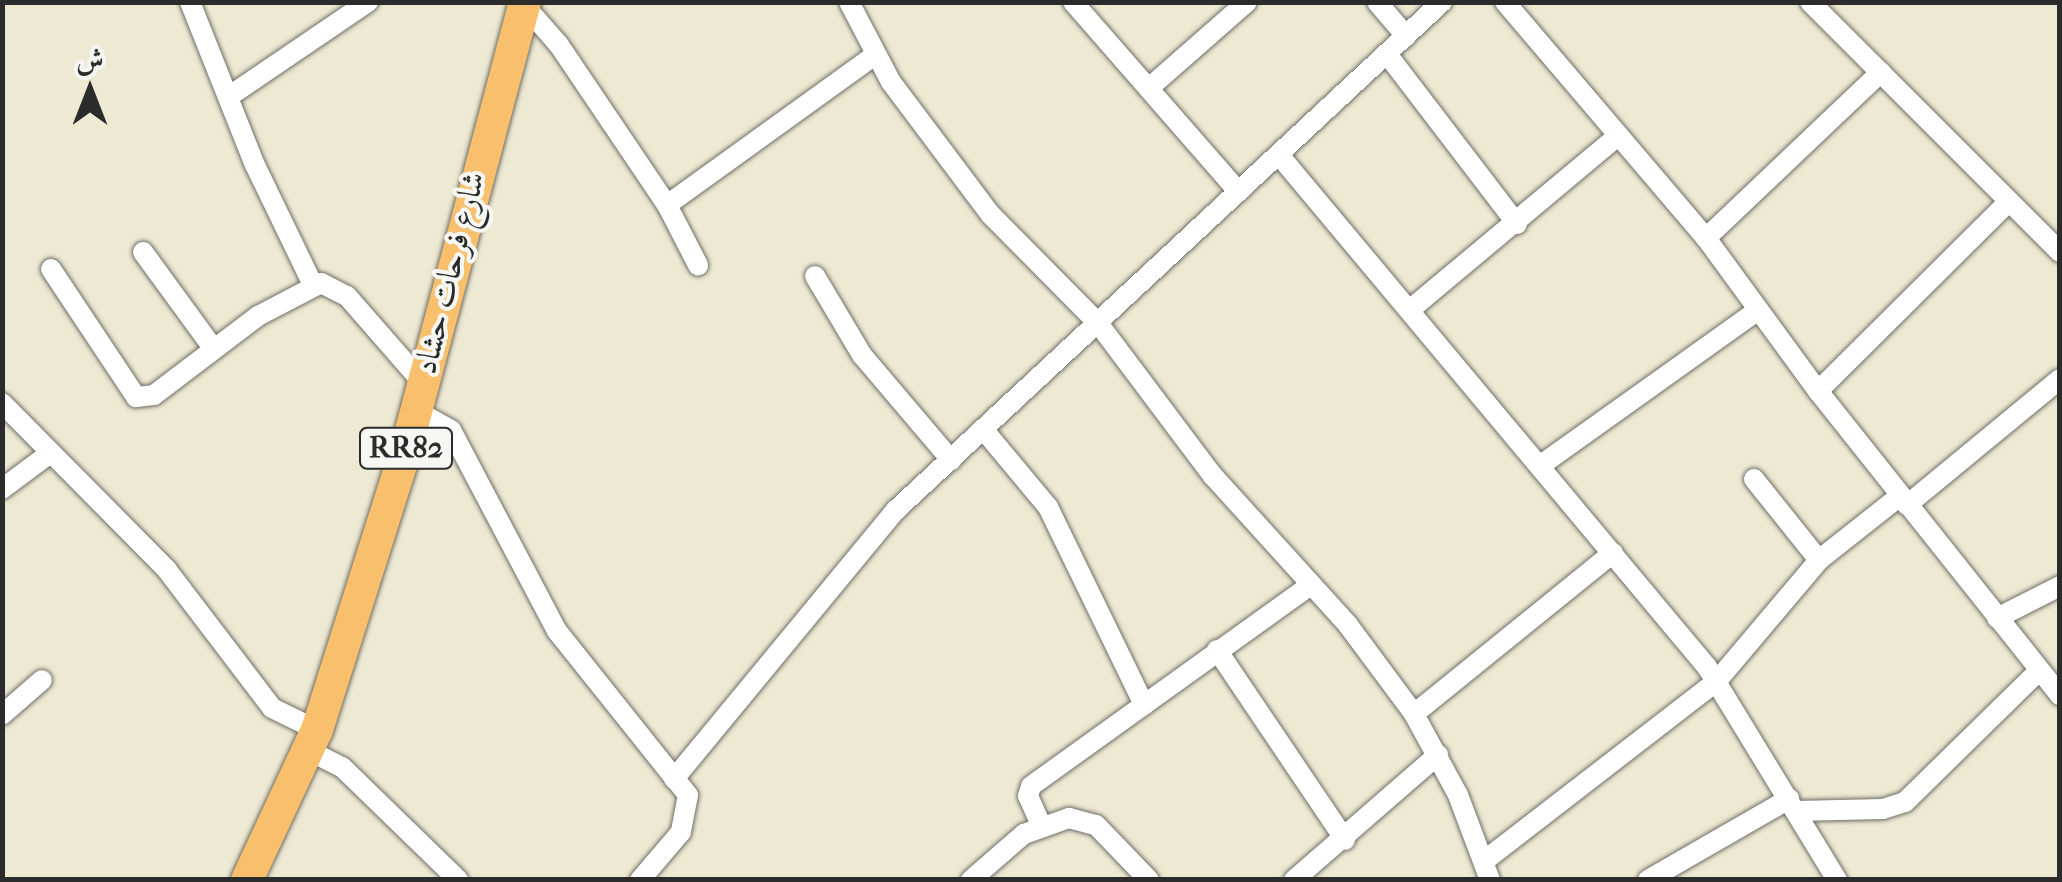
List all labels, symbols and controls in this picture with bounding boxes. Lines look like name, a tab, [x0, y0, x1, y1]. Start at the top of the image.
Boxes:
north arrow	[40, 40, 140, 140]
text: ش	[76, 43, 104, 76]
street label: شارع فرحات حشاد	[406, 168, 494, 378]
road number: RR82	[358, 423, 454, 473]

